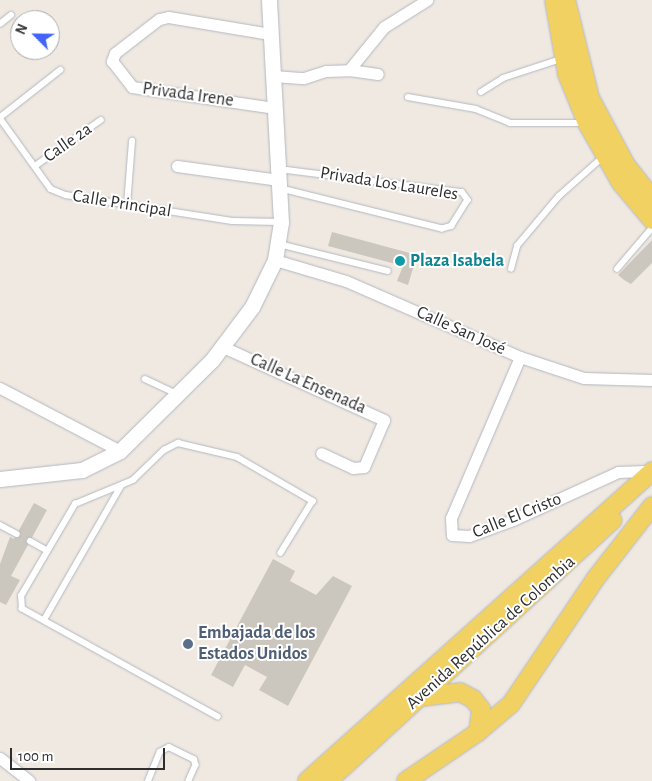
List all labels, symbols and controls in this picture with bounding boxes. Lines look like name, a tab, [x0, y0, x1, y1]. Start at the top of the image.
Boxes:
north arrow	[10, 10, 60, 60]
text: N	[14, 22, 30, 37]
street label: Privada Irene	[141, 78, 235, 112]
street label: Calle 2a	[40, 119, 96, 167]
street label: Privada Los Laureles	[318, 162, 460, 206]
street label: Calle Principal	[71, 186, 173, 222]
place label: Plaza Isabela	[410, 250, 504, 272]
marker: Plaza Isabela	[394, 255, 406, 267]
street label: Calle San José	[413, 302, 509, 360]
street label: Calle La Ensenada	[247, 349, 369, 419]
street label: Calle El Cristo	[469, 488, 565, 544]
street label: Avenida República de Colombia	[402, 551, 580, 715]
place label: Embajada de los Estados Unidos	[198, 623, 315, 666]
marker: Embajada de los Estados Unidos	[182, 638, 194, 650]
scale bar	[12, 738, 168, 770]
text: 100 m	[18, 749, 53, 764]

